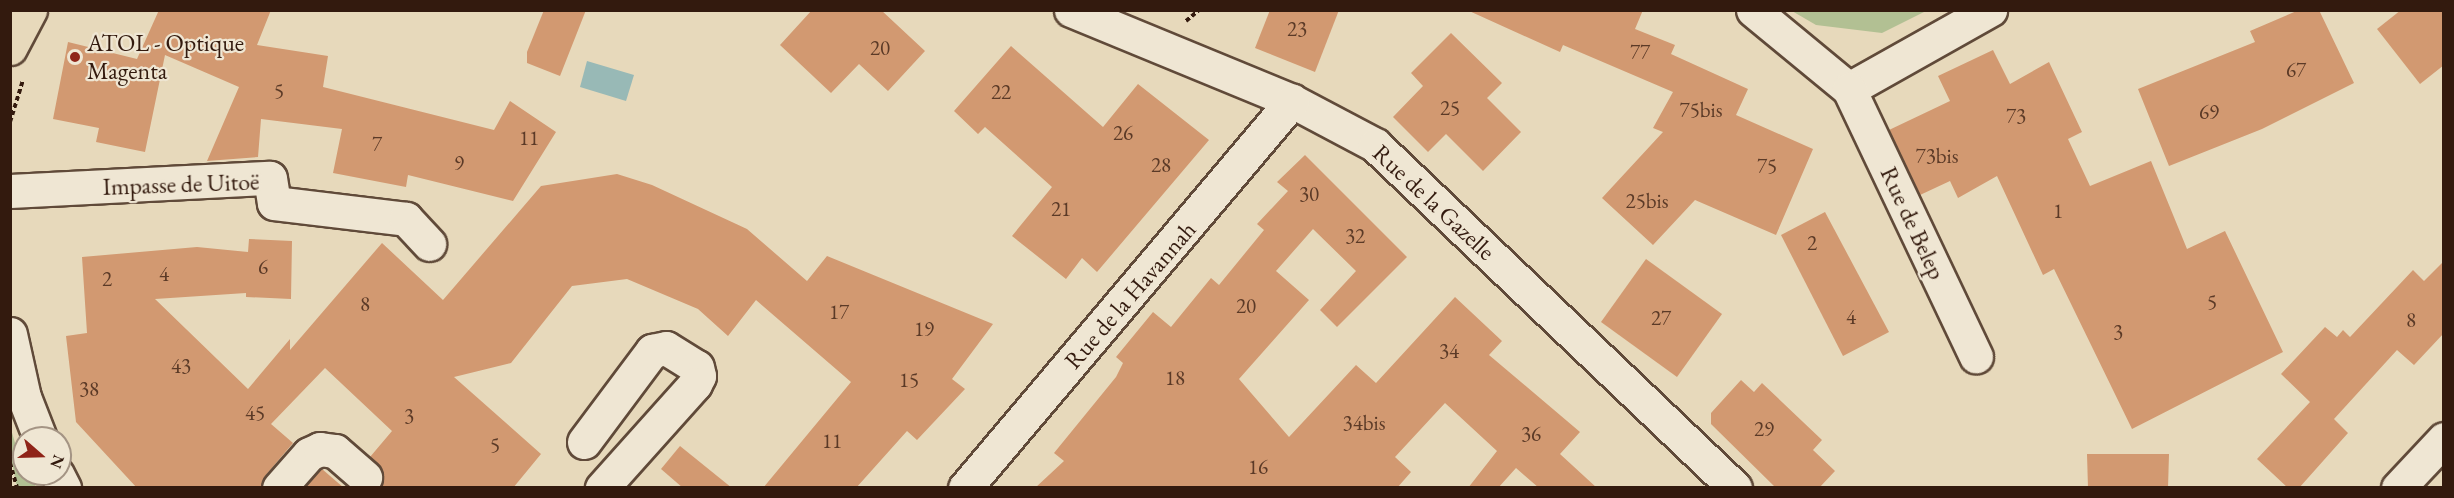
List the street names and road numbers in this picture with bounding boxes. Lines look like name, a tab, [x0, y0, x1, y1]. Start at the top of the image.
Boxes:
street label: Rue de la Gazelle	[1367, 138, 1501, 266]
street label: Rue de Belep	[1874, 162, 1952, 284]
street label: Impasse de Uitoë	[102, 167, 260, 201]
street label: Rue de la Havannah	[1058, 215, 1202, 375]

